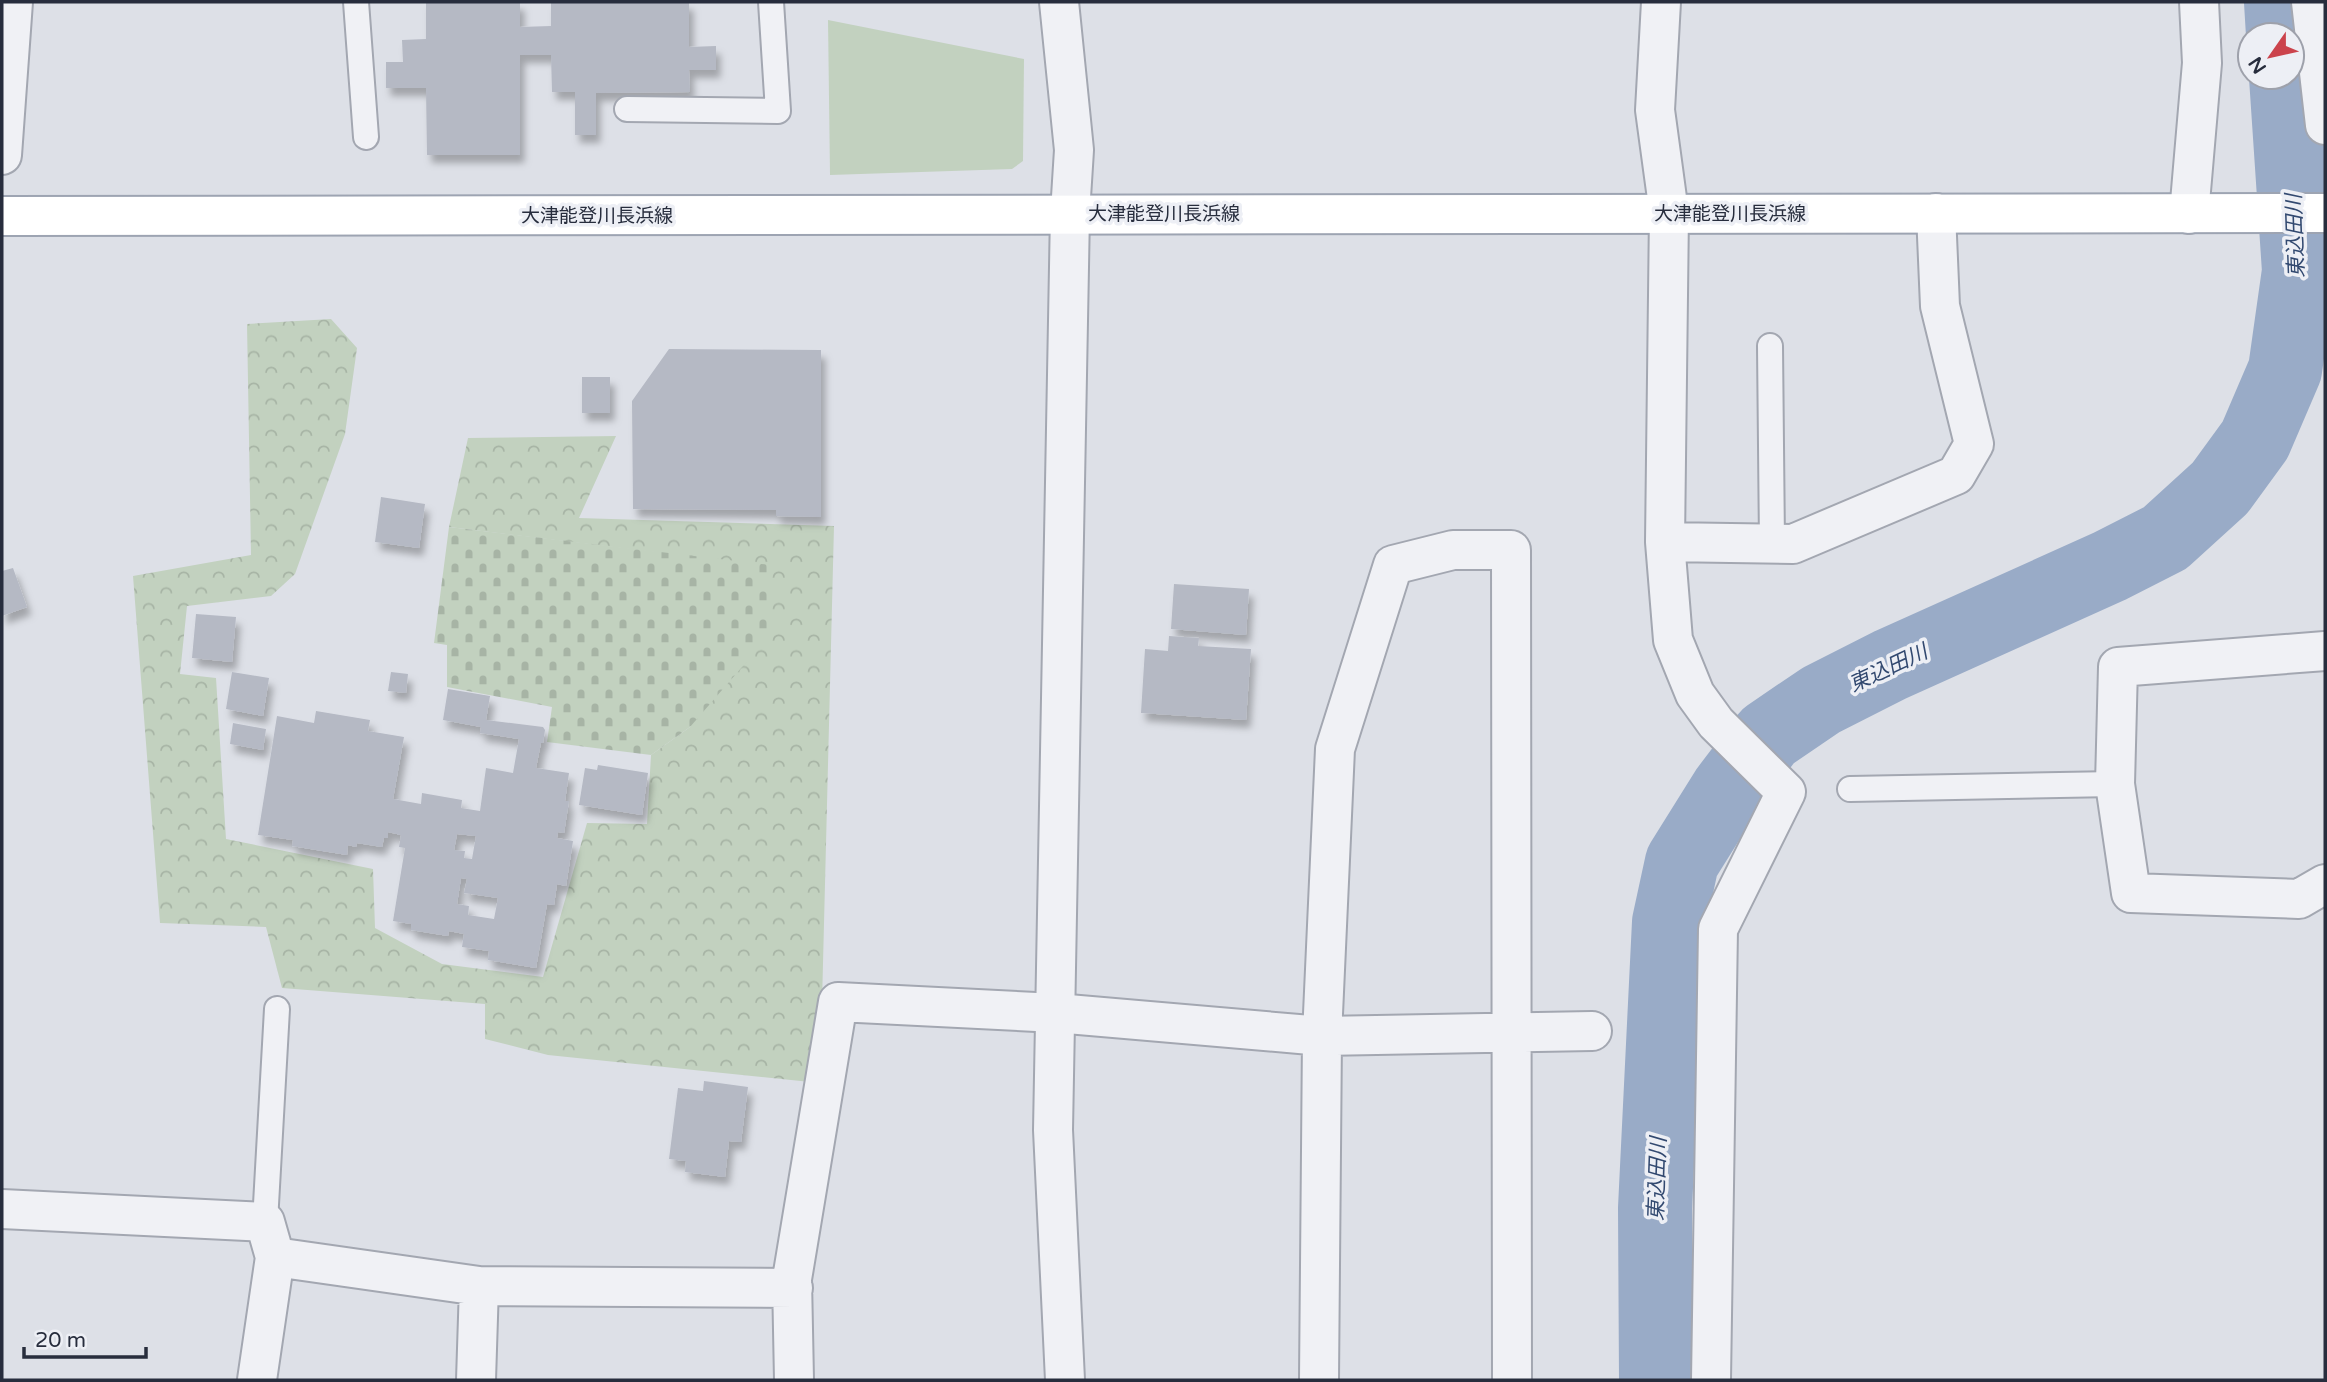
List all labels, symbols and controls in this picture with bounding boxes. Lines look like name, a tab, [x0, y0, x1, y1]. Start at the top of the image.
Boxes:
north arrow	[2236, 21, 2306, 91]
text: N	[2244, 52, 2271, 77]
water label: 東込田川	[2281, 192, 2309, 278]
street label: 大津能登川長浜線	[1088, 203, 1240, 225]
street label: 大津能登川長浜線	[1654, 203, 1806, 225]
street label: 大津能登川長浜線	[521, 205, 673, 227]
water label: 東込田川	[1845, 639, 1933, 698]
water label: 東込田川	[1644, 1135, 1672, 1221]
scale bar	[24, 1316, 147, 1360]
text: 20 m	[35, 1328, 86, 1353]

